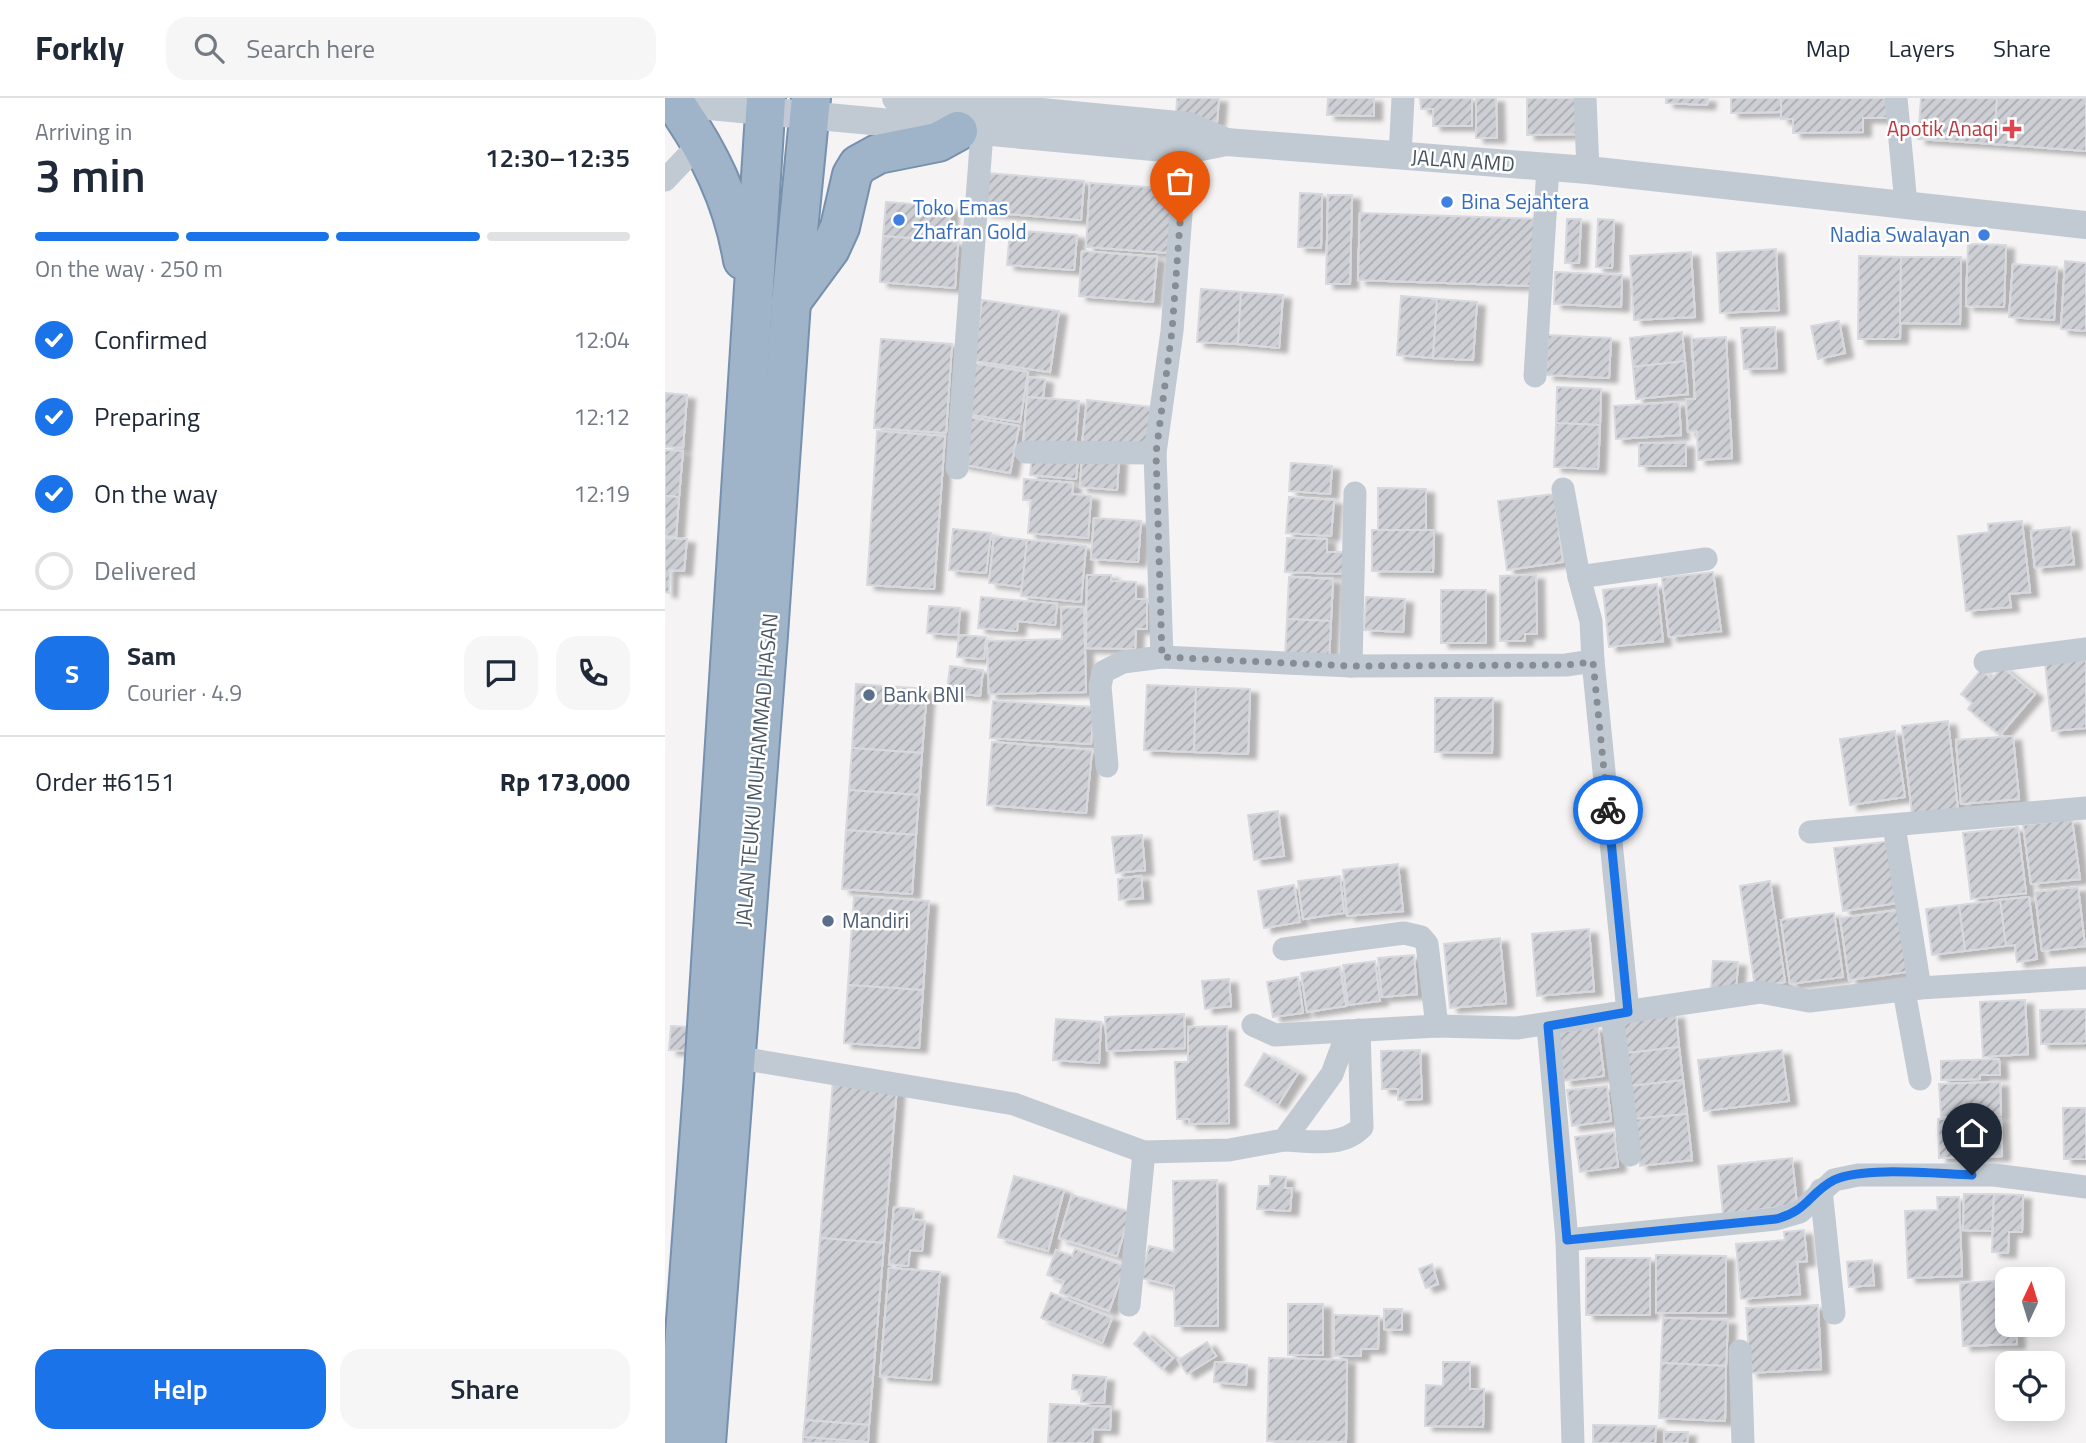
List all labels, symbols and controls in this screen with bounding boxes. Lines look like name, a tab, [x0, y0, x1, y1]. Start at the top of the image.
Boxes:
search box	[166, 17, 656, 80]
text: Forkly	[35, 23, 124, 73]
icon: search	[190, 29, 228, 67]
text: Search here	[246, 29, 375, 68]
text: Map	[1806, 30, 1851, 66]
text: Layers	[1889, 30, 1955, 66]
text: Share	[1993, 30, 2051, 66]
place label: Apotik Anaqi	[1887, 112, 1998, 144]
text: Arriving in	[35, 114, 132, 149]
marker: Apotik Anaqi	[2004, 121, 2020, 137]
text: 12:30–12:35	[485, 138, 630, 177]
text: 3 min	[35, 140, 146, 210]
street label: JALAN AMD	[1410, 140, 1516, 180]
pin	[1150, 151, 1210, 223]
icon: bag	[1161, 162, 1199, 200]
place label: Bina Sejahtera	[1461, 185, 1590, 217]
place label: Toko Emas Zhafran Gold	[913, 191, 1027, 247]
marker: Bina Sejahtera	[1439, 194, 1455, 210]
marker: Toko Emas Zhafran Gold	[891, 212, 907, 228]
place label: Nadia Swalayan	[1830, 218, 1970, 250]
marker: Nadia Swalayan	[1976, 227, 1992, 243]
text: On the way · 250 m	[35, 251, 223, 286]
text: Confirmed	[94, 320, 208, 359]
icon: check	[35, 321, 73, 359]
text: 12:04	[573, 322, 630, 357]
text: Preparing	[94, 397, 200, 436]
icon: check	[35, 398, 73, 436]
text: 12:12	[573, 399, 630, 434]
text: On the way	[94, 474, 218, 513]
icon: check	[35, 475, 73, 513]
text: 12:19	[573, 476, 630, 511]
text: Delivered	[94, 551, 197, 590]
street label: JALAN TEUKU MUHAMMAD HASAN	[726, 612, 786, 928]
text: Sam	[127, 636, 176, 675]
button: chat	[464, 636, 538, 710]
button: phone	[556, 636, 630, 710]
text: S	[65, 654, 79, 693]
text: Courier · 4.9	[127, 675, 242, 710]
place label: Bank BNI	[883, 678, 965, 710]
marker: Bank BNI	[861, 687, 877, 703]
text: Order #6151	[35, 762, 175, 801]
text: Rp 173,000	[500, 762, 630, 801]
courier	[1573, 775, 1643, 845]
icon: bike	[1589, 791, 1627, 829]
place label: Mandiri	[842, 904, 909, 936]
marker: Mandiri	[820, 913, 836, 929]
pin	[1942, 1103, 2002, 1175]
icon: home	[1953, 1114, 1991, 1152]
north arrow	[1995, 1267, 2065, 1337]
map controls	[1995, 1267, 2065, 1421]
button: Help	[35, 1349, 326, 1429]
button: Share	[340, 1349, 630, 1429]
button: locate	[1995, 1351, 2065, 1421]

